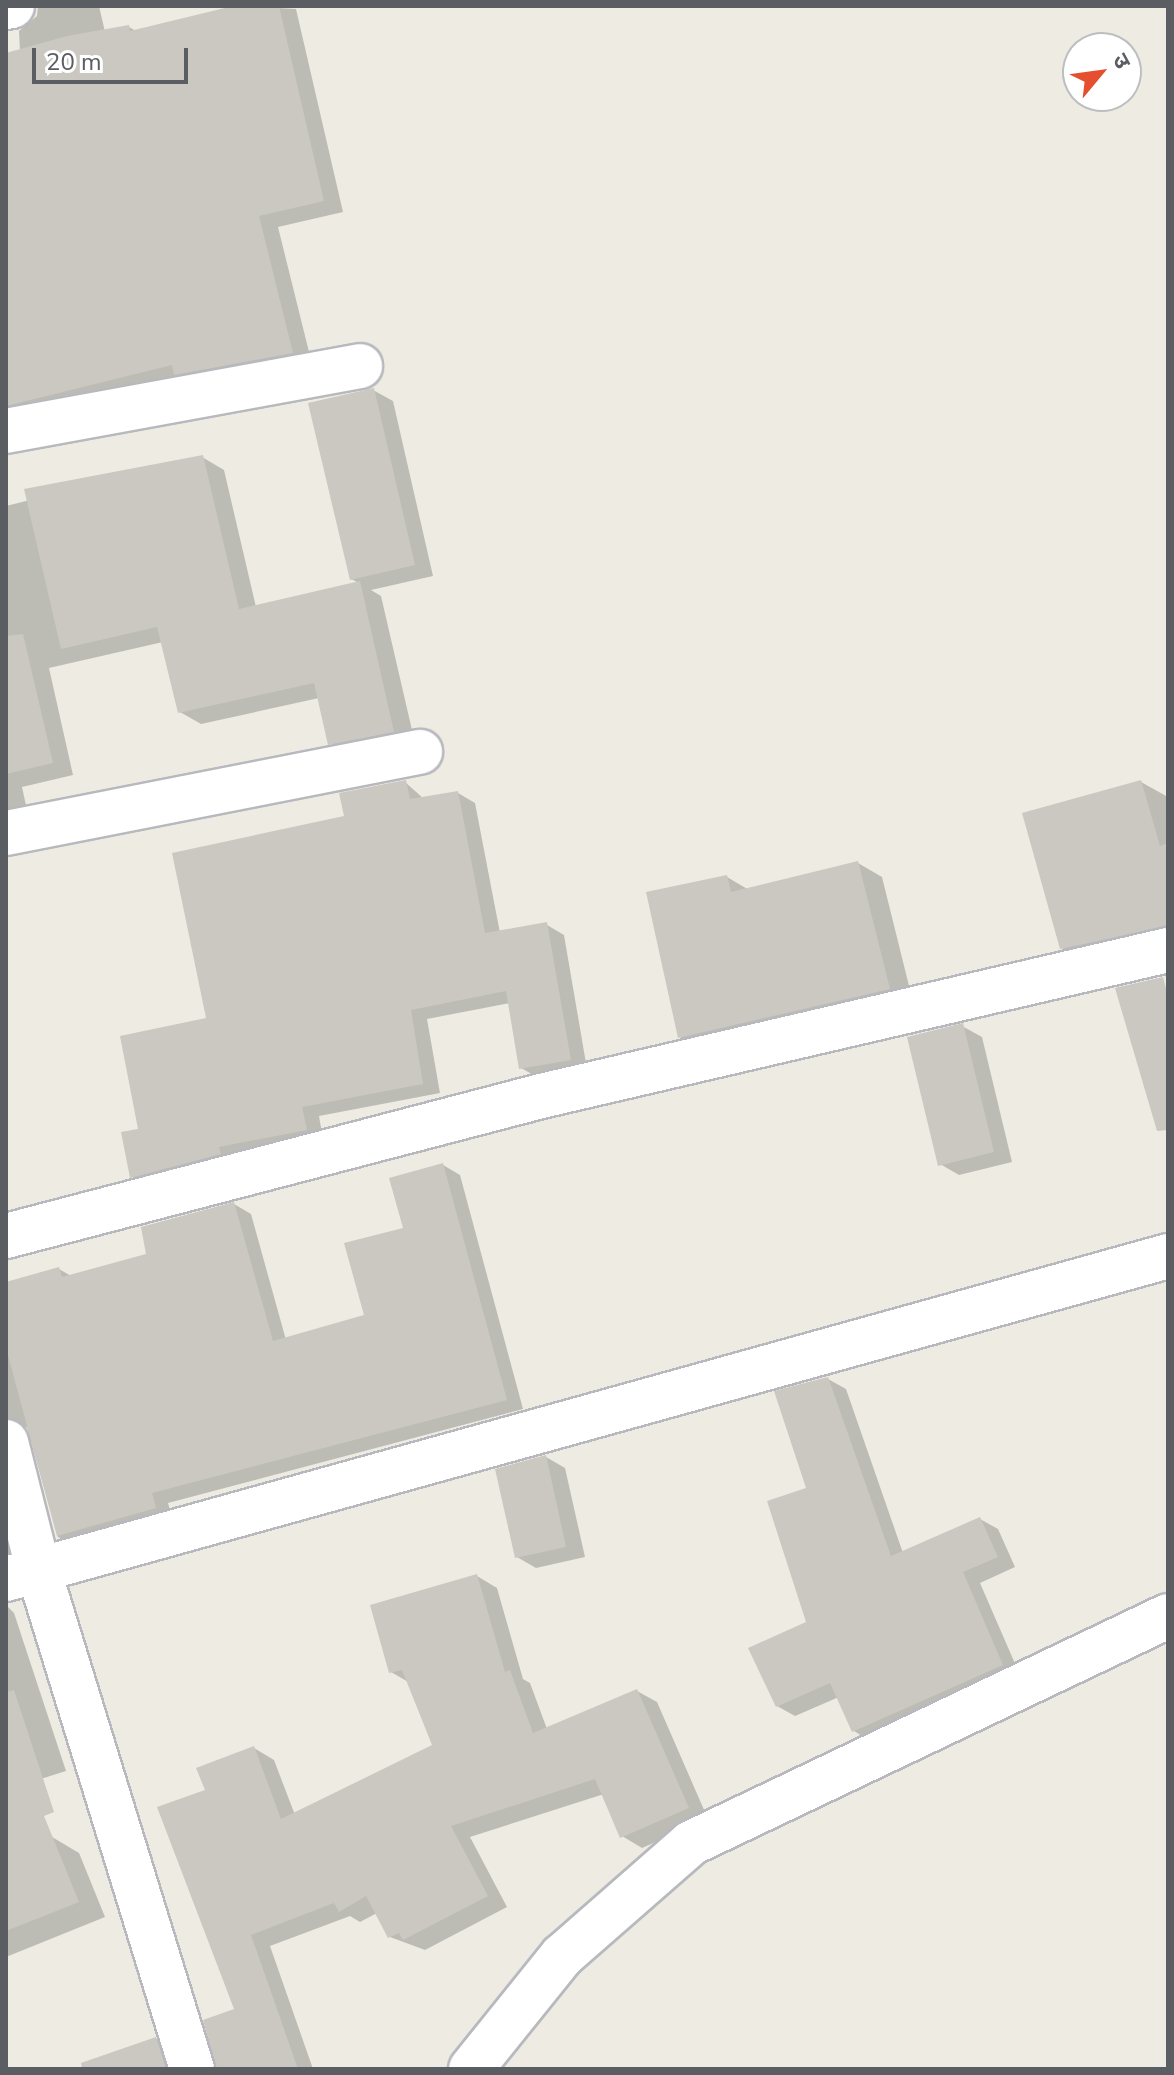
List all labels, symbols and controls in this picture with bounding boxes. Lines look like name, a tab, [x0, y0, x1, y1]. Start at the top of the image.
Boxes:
scale bar	[36, 32, 192, 82]
north arrow	[1062, 32, 1142, 112]
text: 20 m	[46, 46, 102, 78]
text: उ	[1105, 48, 1137, 74]

